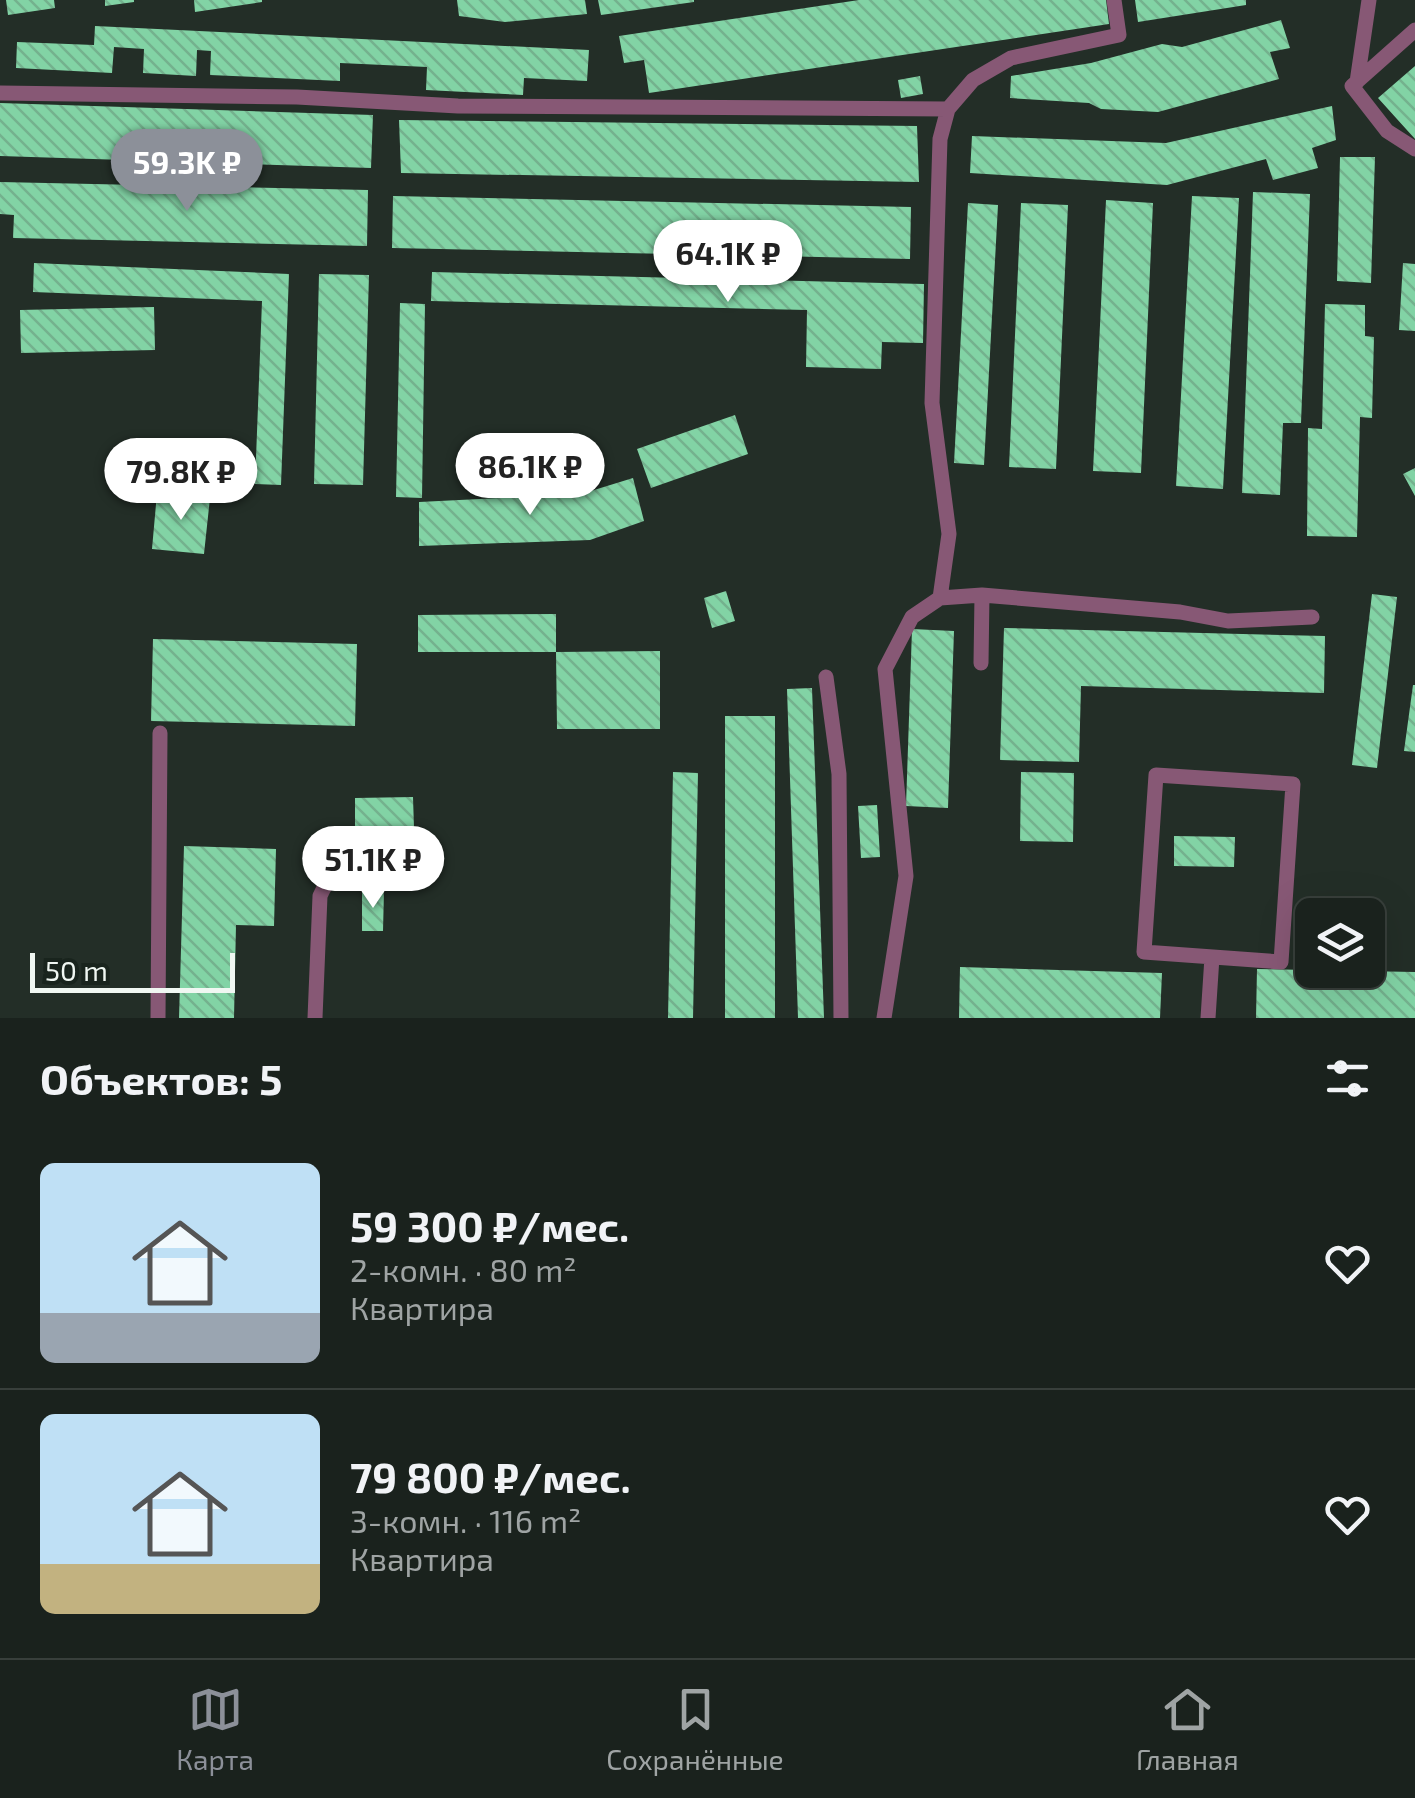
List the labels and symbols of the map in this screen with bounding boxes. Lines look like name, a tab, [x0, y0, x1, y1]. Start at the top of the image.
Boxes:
pin: 59.3K ₽	[95, 129, 279, 214]
pin: 64.1K ₽	[636, 220, 820, 305]
pin: 86.1K ₽	[438, 433, 622, 518]
pin: 79.8K ₽	[89, 438, 273, 523]
pin: 51.1K ₽	[281, 826, 465, 911]
scale bar	[30, 948, 235, 993]

